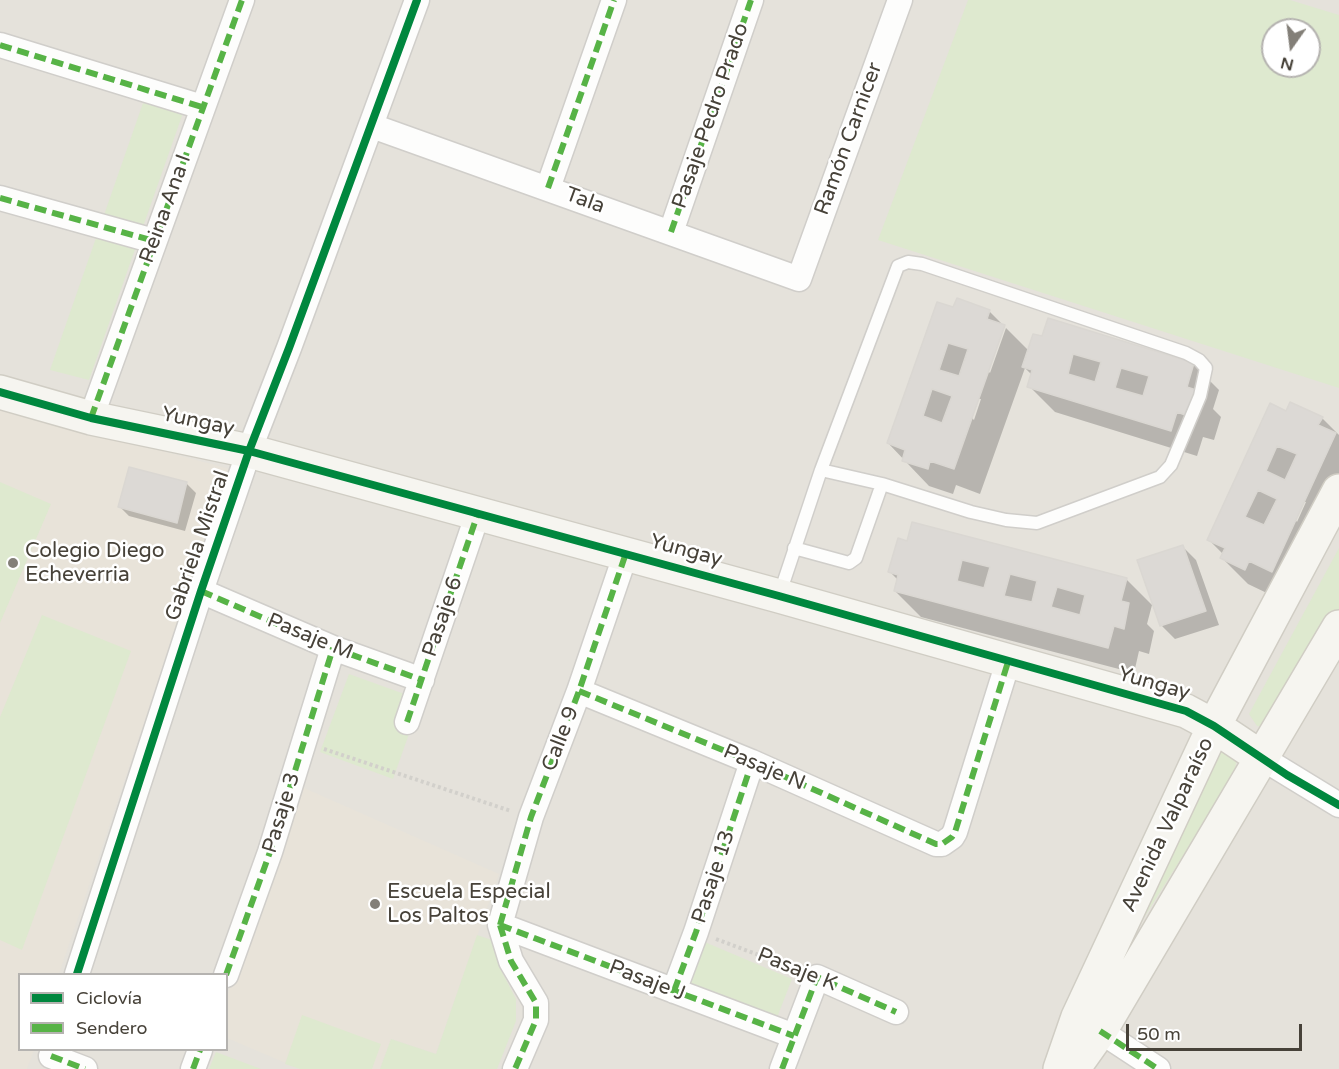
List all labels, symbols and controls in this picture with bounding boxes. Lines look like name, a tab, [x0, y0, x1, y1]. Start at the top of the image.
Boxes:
north arrow	[1261, 18, 1321, 78]
street label: Pasaje Pedro Prado	[667, 20, 755, 212]
text: N	[1278, 52, 1296, 75]
street label: Ramón Carnicer	[810, 59, 888, 219]
street label: Reina Ana I	[135, 151, 197, 267]
street label: Tala	[562, 182, 608, 220]
street label: Yungay	[159, 402, 237, 442]
street label: Gabriela Mistral	[161, 468, 235, 624]
street label: Yungay	[647, 529, 725, 573]
place label: Colegio Diego Echeverria	[25, 538, 165, 588]
marker: Colegio Diego Echeverria	[6, 556, 20, 570]
street label: Pasaje 6	[418, 574, 468, 660]
street label: Pasaje M	[263, 608, 357, 666]
street label: Yungay	[1115, 662, 1193, 706]
street label: Calle 9	[537, 703, 585, 775]
street label: Avenida Valparaíso	[1116, 734, 1220, 916]
street label: Pasaje N	[719, 739, 809, 797]
street label: Pasaje 3	[258, 770, 306, 856]
street label: Pasaje 13	[687, 827, 741, 927]
place label: Escuela Especial Los Paltos	[387, 879, 551, 929]
marker: Escuela Especial Los Paltos	[368, 897, 382, 911]
street label: Pasaje K	[753, 943, 841, 997]
street label: Pasaje J	[605, 955, 689, 1007]
legend	[18, 973, 228, 1051]
text: Ciclovía	[76, 987, 142, 1009]
scale bar	[1129, 1012, 1304, 1050]
text: Sendero	[76, 1017, 147, 1039]
text: 50 m	[1137, 1023, 1181, 1045]

